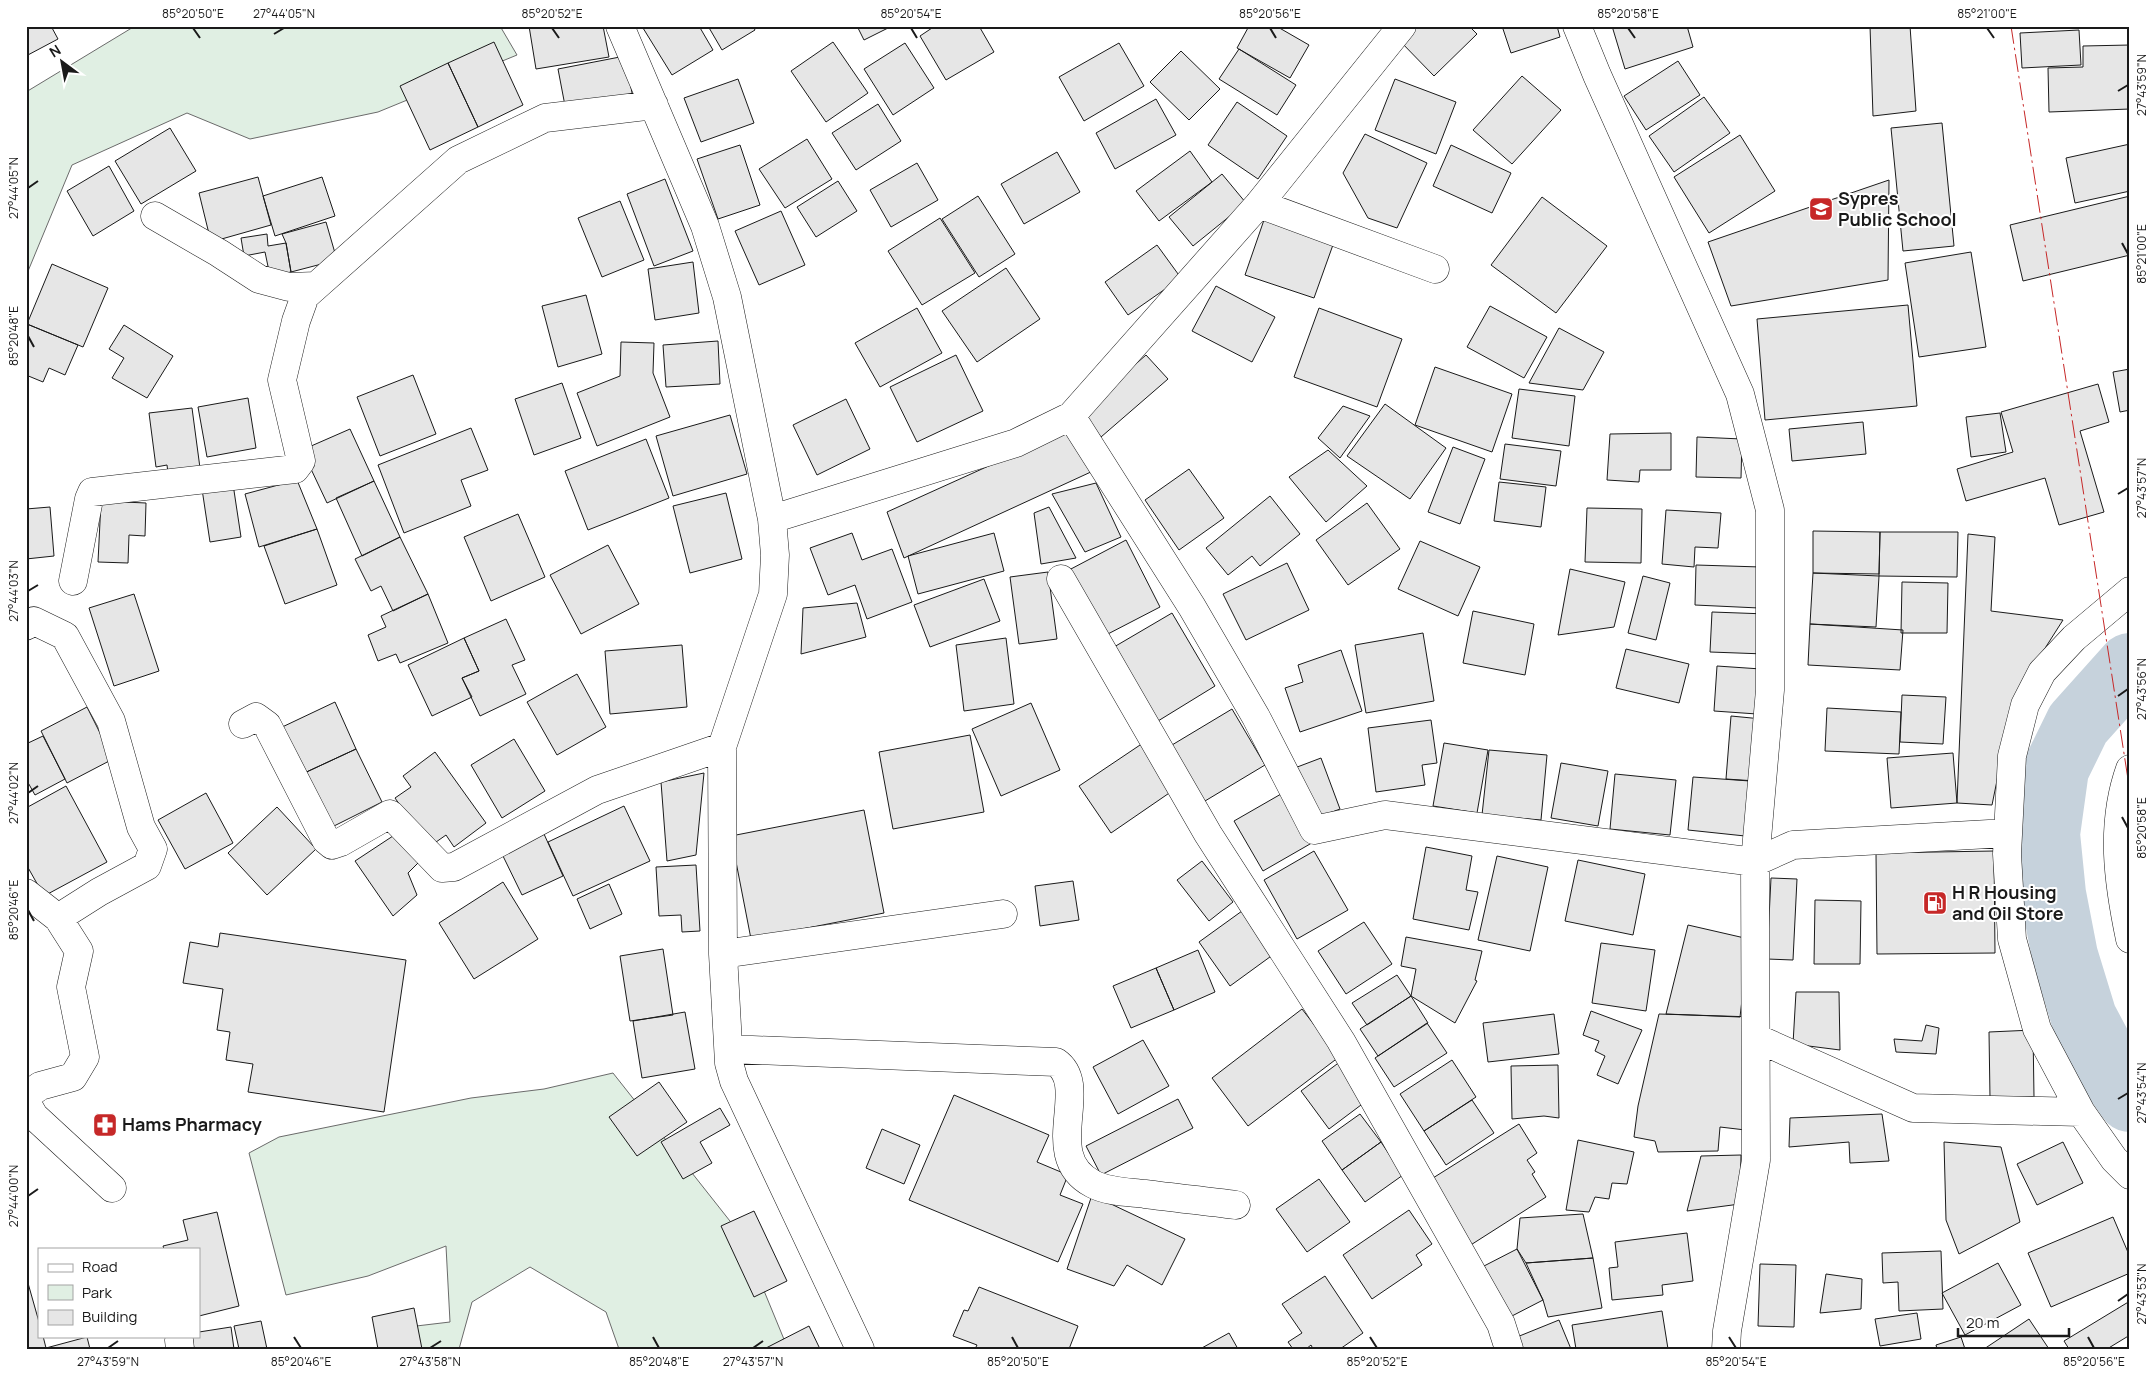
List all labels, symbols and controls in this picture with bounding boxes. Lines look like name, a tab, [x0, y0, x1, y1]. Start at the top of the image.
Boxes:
text: 85°20'50"E	[162, 5, 224, 22]
text: 27°44'05"N	[253, 5, 315, 22]
text: 85°20'52"E	[522, 5, 583, 22]
text: 85°20'54"E	[880, 5, 942, 22]
text: 85°20'56"E	[1239, 5, 1301, 22]
text: 85°20'58"E	[1597, 5, 1659, 22]
text: 85°21'00"E	[1957, 5, 2017, 22]
north arrow	[38, 38, 88, 88]
text: N	[46, 40, 64, 61]
text: 27°43'59"N	[2133, 54, 2150, 116]
text: 27°44'05"N	[5, 157, 22, 219]
place label: Sypres Public School	[1838, 186, 1957, 231]
school or university icon: Sypres Public School	[1808, 196, 1834, 222]
text: 85°21'00"E	[2133, 224, 2150, 284]
text: 85°20'48"E	[5, 306, 22, 366]
text: 27°43'57"N	[2133, 458, 2150, 518]
text: 27°44'03"N	[5, 560, 22, 622]
text: 27°43'56"N	[2133, 658, 2150, 720]
text: 27°44'02"N	[5, 762, 22, 824]
text: 85°20'58"E	[2133, 797, 2150, 859]
text: 85°20'46"E	[5, 880, 22, 940]
place label: H R Housing and Oil Store	[1952, 880, 2064, 925]
fuel station icon: H R Housing and Oil Store	[1922, 890, 1948, 916]
text: 27°43'54"N	[2133, 1062, 2150, 1124]
pharmacy icon: Hams Pharmacy	[92, 1112, 118, 1138]
place label: Hams Pharmacy	[122, 1112, 262, 1136]
text: 27°44'00"N	[5, 1165, 22, 1227]
legend	[38, 1248, 200, 1338]
text: Road	[82, 1256, 118, 1277]
text: 27°43'53"N	[2133, 1263, 2150, 1325]
text: Park	[82, 1282, 112, 1303]
scale bar	[1958, 1305, 2070, 1337]
text: Building	[82, 1306, 137, 1327]
text: 20 m	[1966, 1312, 1999, 1333]
text: 27°43'59"N	[77, 1353, 139, 1370]
text: 85°20'46"E	[271, 1353, 331, 1370]
text: 27°43'58"N	[399, 1353, 461, 1370]
text: 85°20'48"E	[629, 1353, 689, 1370]
text: 27°43'57"N	[723, 1353, 783, 1370]
text: 85°20'50"E	[987, 1353, 1049, 1370]
text: 85°20'52"E	[1347, 1353, 1408, 1370]
text: 85°20'54"E	[1705, 1353, 1767, 1370]
text: 85°20'56"E	[2063, 1353, 2125, 1370]

